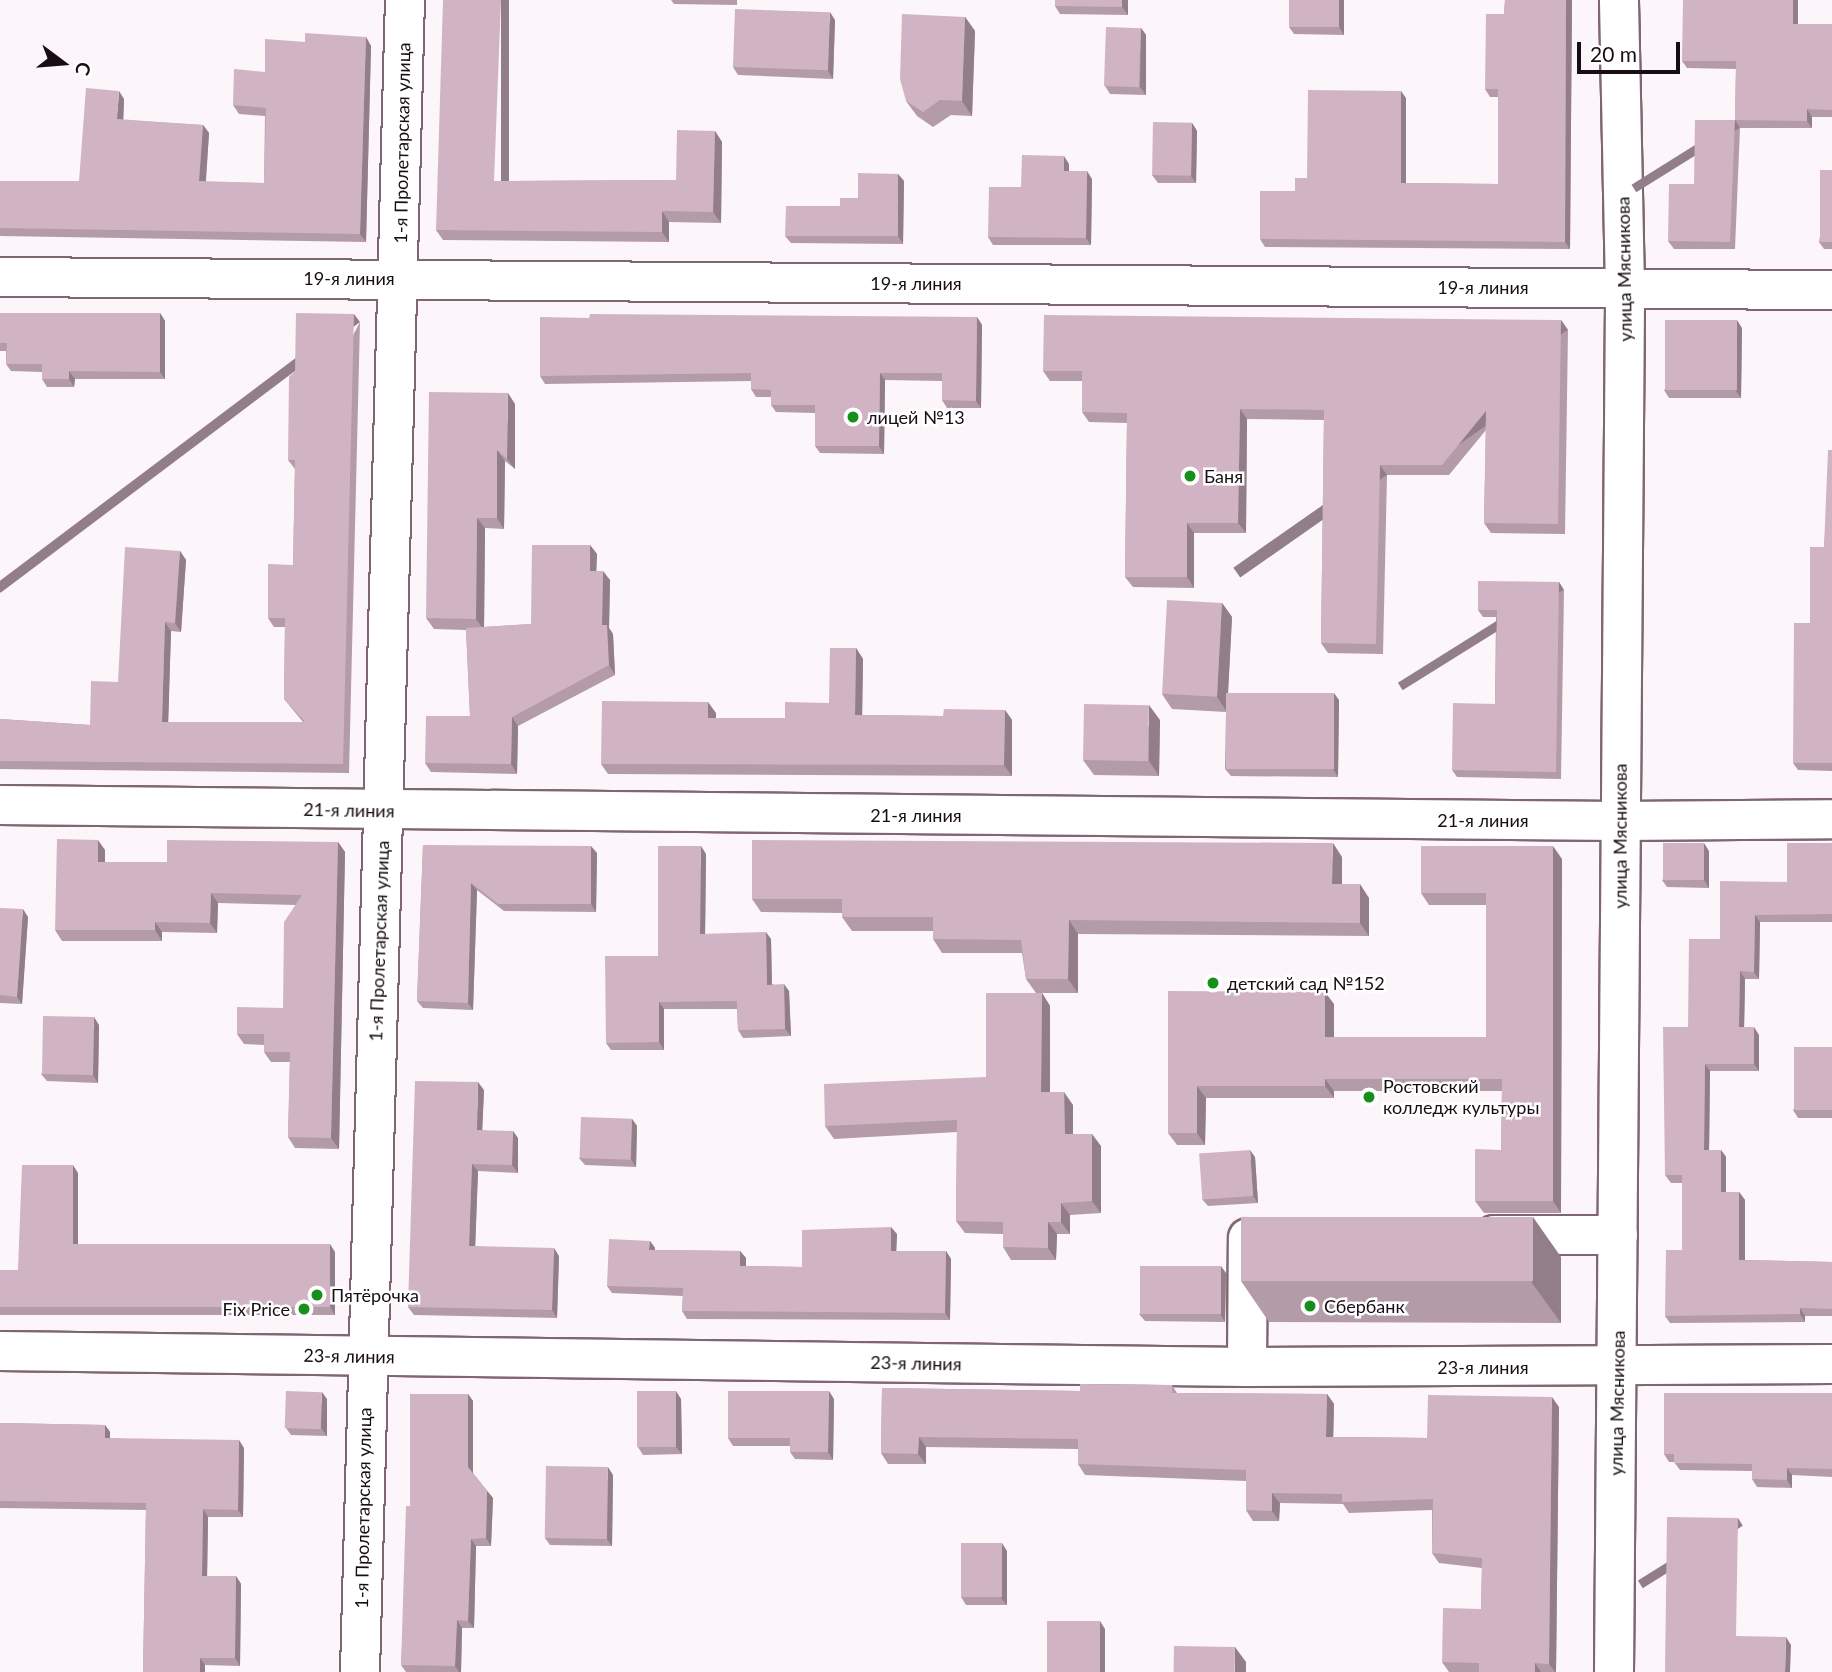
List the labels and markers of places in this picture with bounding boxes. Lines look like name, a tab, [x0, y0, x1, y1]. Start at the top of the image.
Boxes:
place label: лицей №13	[867, 406, 965, 428]
marker: лицей №13	[845, 409, 861, 425]
place label: Баня	[1204, 465, 1243, 487]
marker: Баня	[1182, 468, 1198, 484]
place label: детский сад №152	[1227, 972, 1385, 994]
marker: детский сад №152	[1205, 975, 1221, 991]
place label: Ростовский колледж культуры	[1383, 1076, 1539, 1118]
marker: Ростовский колледж культуры	[1361, 1089, 1377, 1105]
place label: Пятёрочка	[331, 1284, 419, 1306]
marker: Пятёрочка	[309, 1287, 325, 1303]
place label: Сбербанк	[1324, 1295, 1405, 1317]
place label: Fix Price	[223, 1298, 290, 1320]
marker: Сбербанк	[1302, 1298, 1318, 1314]
marker: Fix Price	[296, 1301, 312, 1317]

